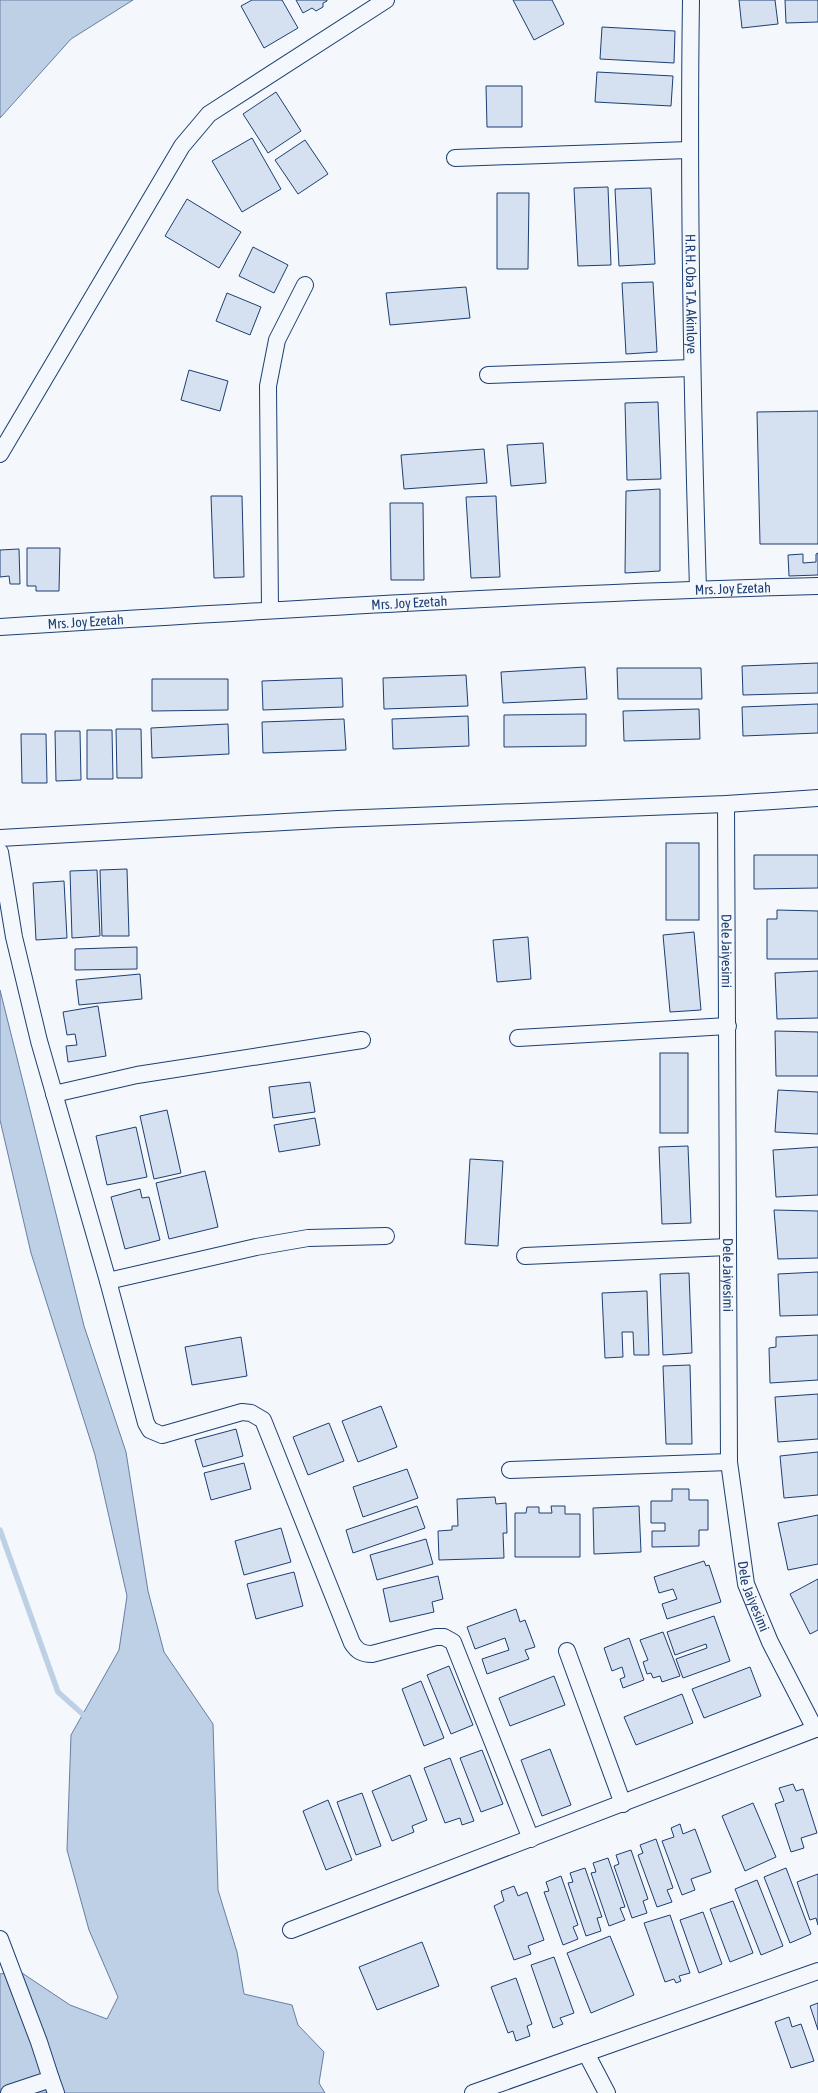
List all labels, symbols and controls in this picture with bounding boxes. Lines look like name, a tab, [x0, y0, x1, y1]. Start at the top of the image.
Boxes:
street label: H.R.H. Oba T.A. Akinloye	[682, 234, 700, 354]
street label: Mrs. Joy Ezetah	[695, 579, 771, 598]
street label: Mrs. Joy Ezetah	[371, 593, 448, 613]
street label: Mrs. Joy Ezetah	[47, 611, 124, 632]
street label: Dele Jaiyesimi	[719, 914, 735, 988]
street label: Dele Jaiyesimi	[720, 1238, 736, 1312]
street label: Dele Jaiyesimi	[735, 1560, 773, 1634]

